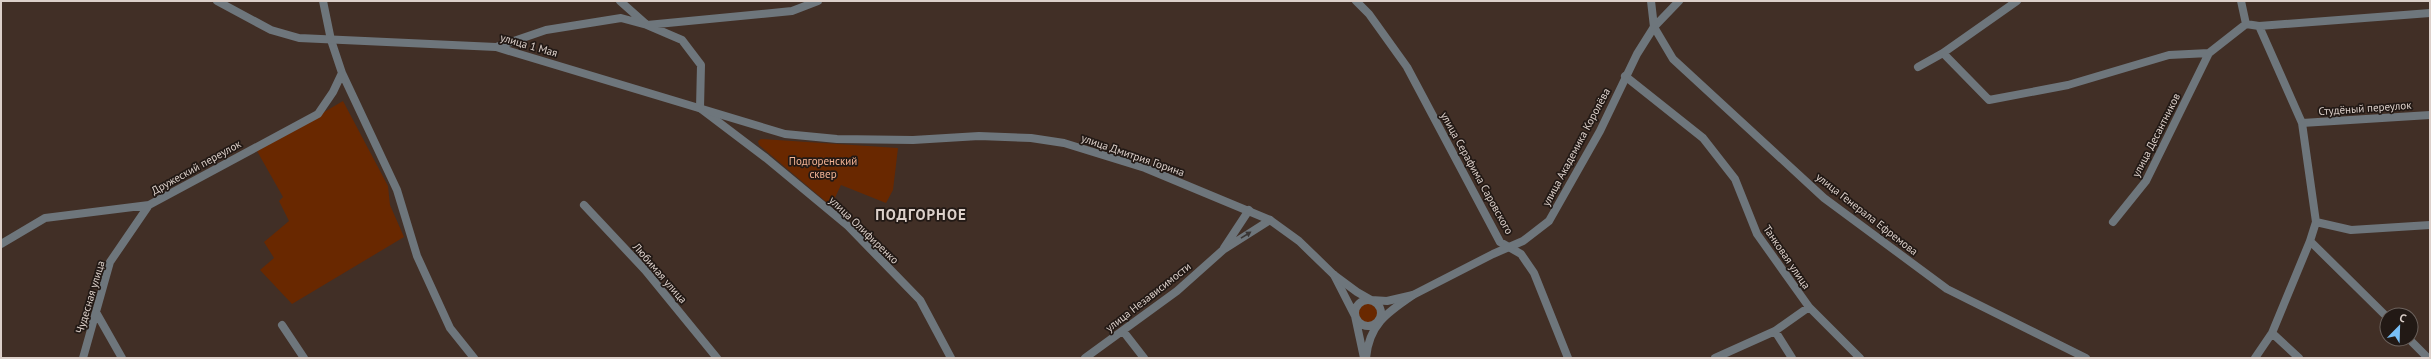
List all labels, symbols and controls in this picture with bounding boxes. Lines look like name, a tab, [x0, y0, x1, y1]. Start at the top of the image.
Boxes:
street label: улица 1 Мая	[499, 30, 559, 60]
street label: улица Академика Королёва	[1539, 86, 1613, 208]
street label: улица Десантников	[2129, 91, 2183, 179]
street label: Студёный переулок	[2318, 98, 2413, 118]
street label: улица Серафима Саровского	[1438, 109, 1517, 237]
street label: улица Дмитрия Горина	[1079, 131, 1187, 179]
street label: Дружеский переулок	[149, 136, 244, 198]
park label: Подгоренский сквер	[789, 154, 857, 181]
street label: улица Генерала Ефремова	[1813, 170, 1921, 258]
street label: улица Олифиренко	[826, 193, 902, 267]
district label: ПОДГОРНОЕ	[875, 205, 967, 224]
street label: Танковая улица	[1760, 222, 1814, 292]
one-way arrow	[1241, 232, 1252, 239]
street label: Любимая улица	[629, 239, 690, 306]
street label: Чудесная улица	[72, 259, 108, 335]
street label: улица Независимости	[1102, 259, 1194, 335]
north arrow	[2379, 307, 2419, 347]
text: С	[2397, 310, 2408, 325]

